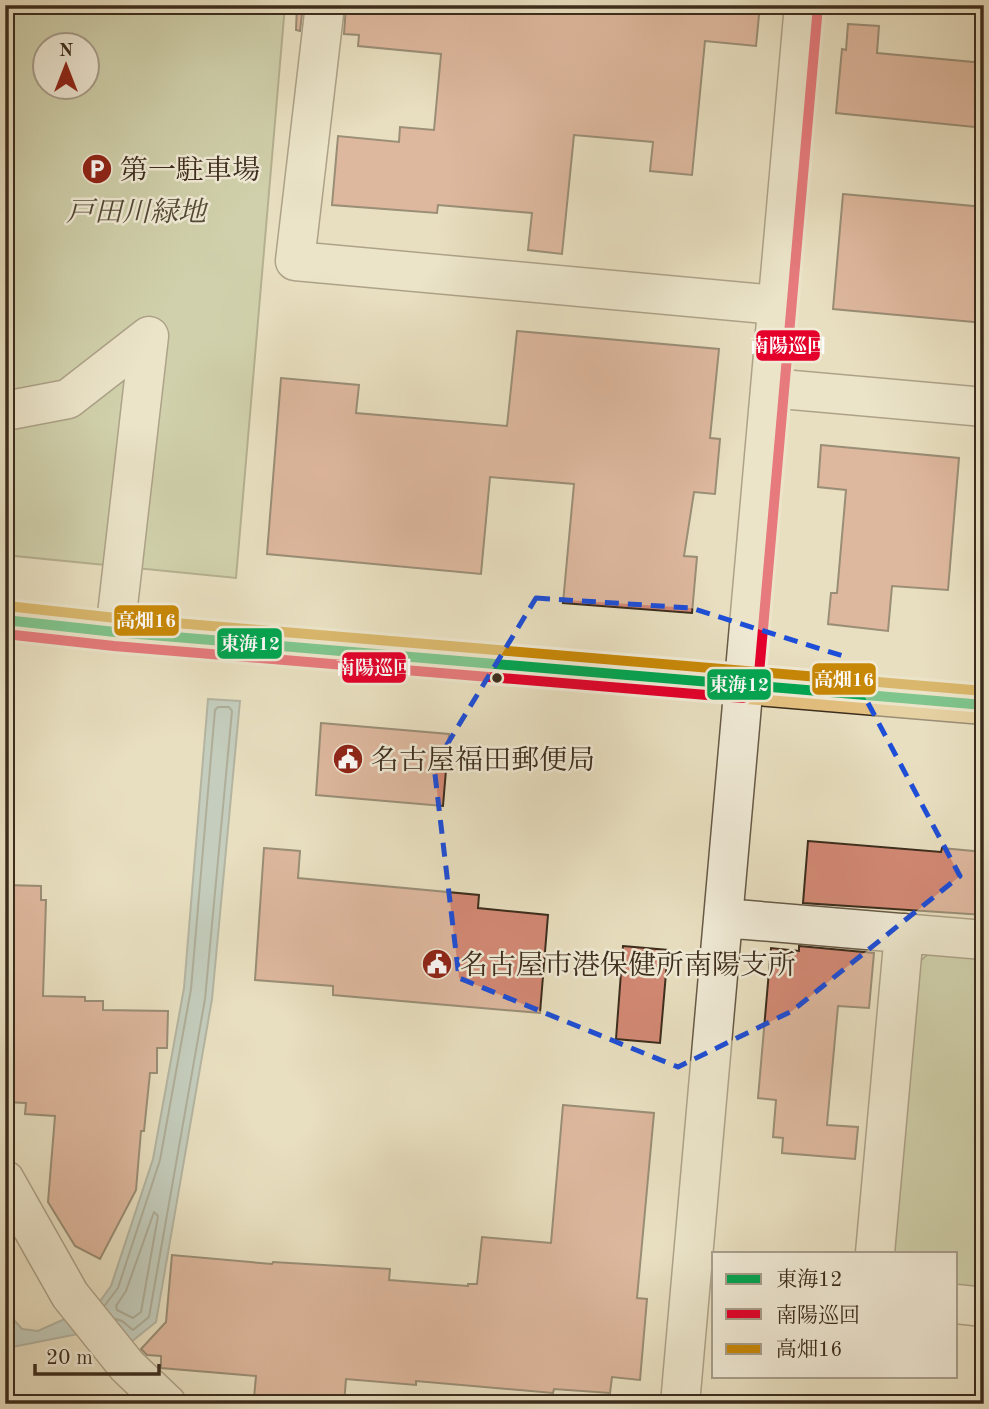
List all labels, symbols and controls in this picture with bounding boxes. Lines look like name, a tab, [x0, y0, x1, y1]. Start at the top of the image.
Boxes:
north arrow	[32, 32, 102, 102]
text: N	[59, 42, 74, 61]
parking icon: 第一駐車場	[80, 152, 114, 186]
place label: 第一駐車場	[120, 155, 260, 186]
park label: 戸田川緑地	[66, 197, 209, 228]
line badge: 南陽巡回	[755, 329, 821, 362]
text: 南陽巡回	[750, 335, 826, 357]
line badge: 高畑16	[113, 604, 180, 637]
text: 高畑16	[116, 610, 176, 632]
line badge: 東海12	[216, 627, 283, 660]
text: 東海12	[220, 633, 280, 655]
line badge: 南陽巡回	[341, 651, 407, 684]
text: 南陽巡回	[336, 657, 412, 679]
line badge: 高畑16	[811, 662, 877, 696]
line badge: 東海12	[706, 668, 772, 701]
text: 高畑16	[814, 669, 874, 691]
unlabelled marker	[490, 671, 504, 685]
text: 東海12	[709, 674, 769, 696]
public building icon: 名古屋福田郵便局	[331, 742, 365, 776]
place label: 名古屋福田郵便局	[371, 745, 595, 776]
public building icon: 名古屋市港保健所南陽支所	[420, 947, 454, 981]
place label: 名古屋市港保健所南陽支所	[460, 950, 796, 981]
legend	[712, 1252, 958, 1378]
text: 東海12	[776, 1268, 842, 1291]
text: 南陽巡回	[776, 1304, 860, 1327]
scale bar	[35, 1332, 159, 1376]
text: 高畑16	[776, 1338, 842, 1361]
text: 20 m	[46, 1348, 93, 1369]

